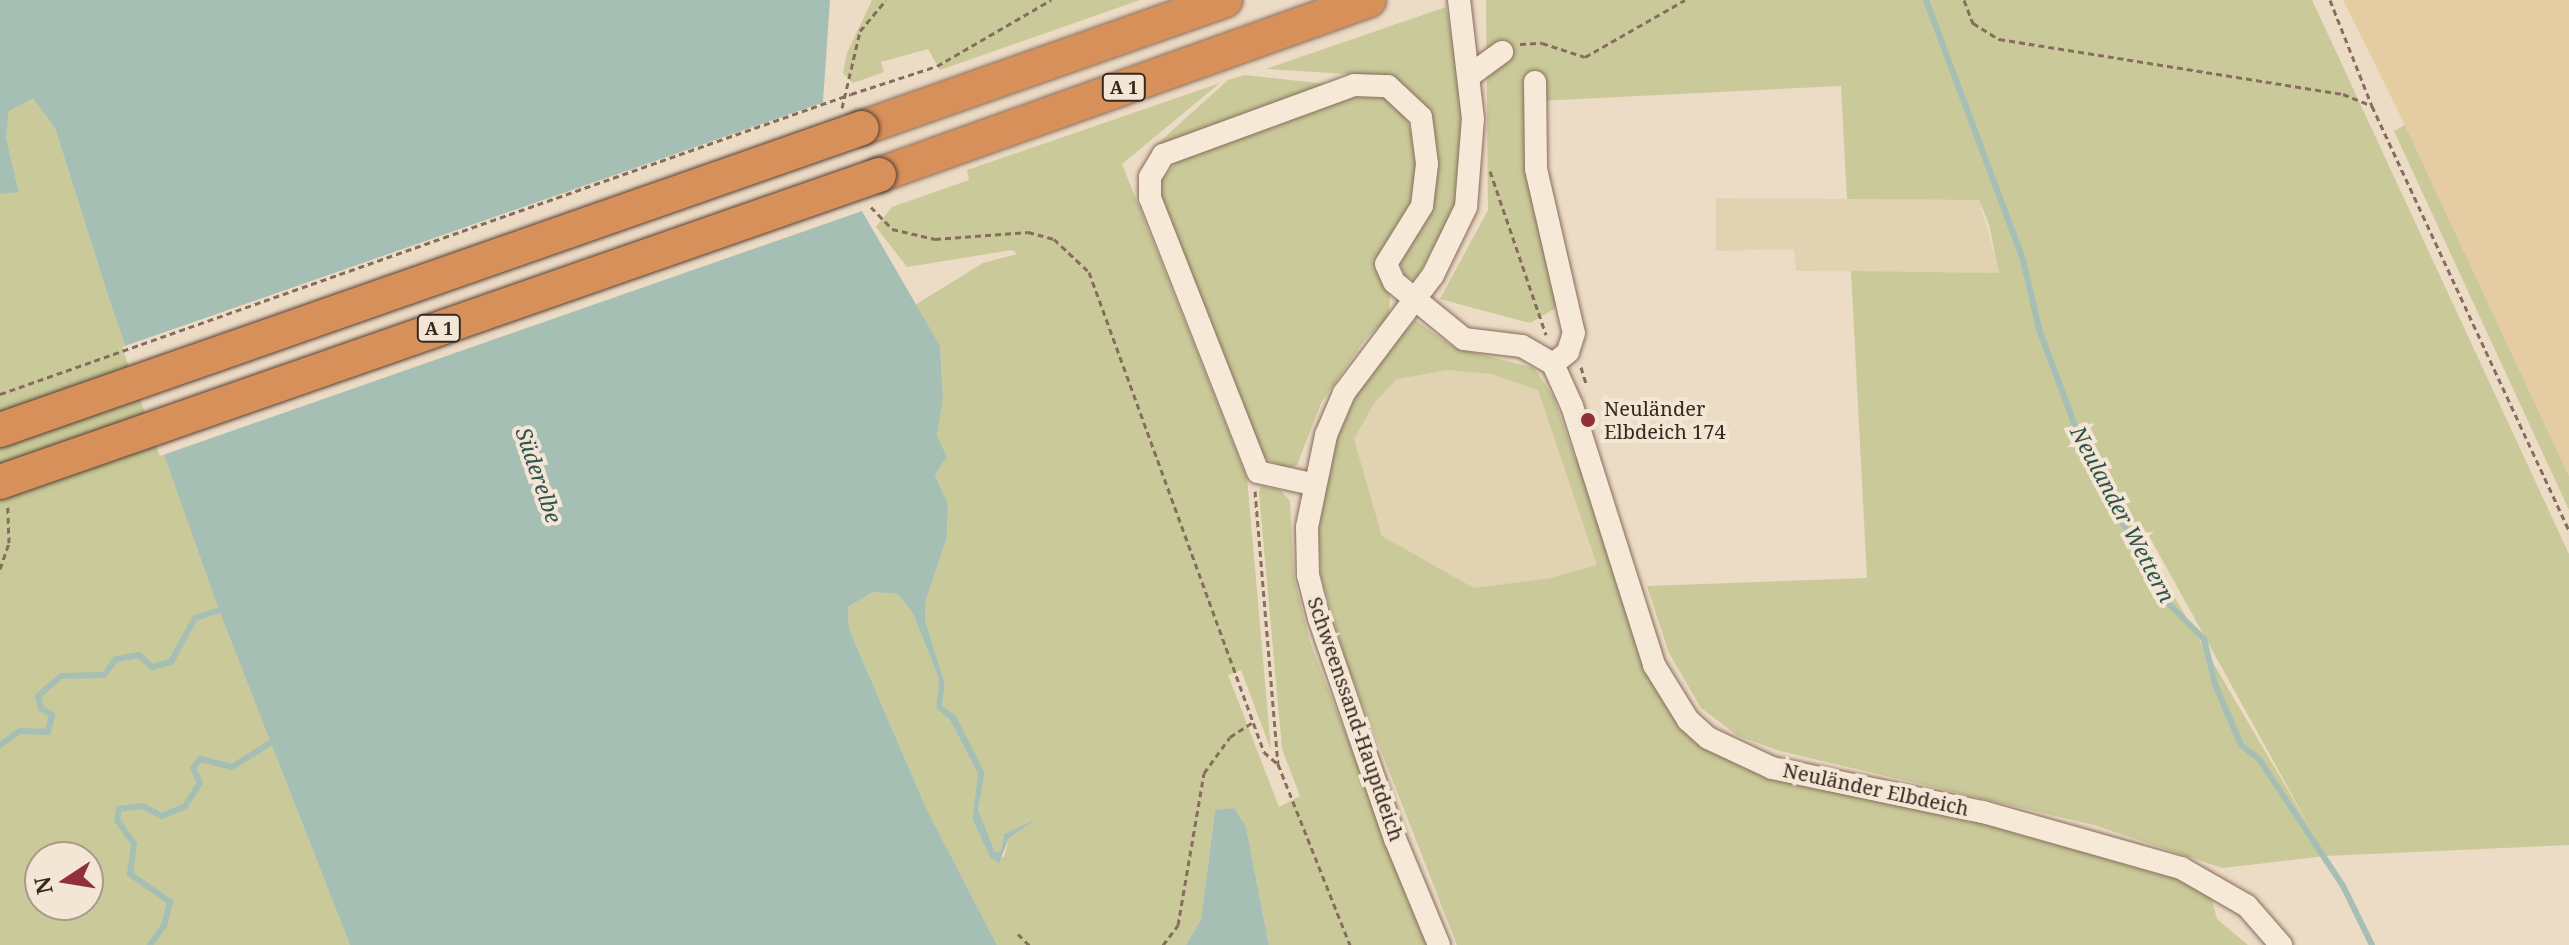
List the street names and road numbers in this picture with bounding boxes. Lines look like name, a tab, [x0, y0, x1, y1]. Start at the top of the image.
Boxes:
road number: A 1	[1100, 73, 1148, 101]
road number: A 1	[415, 314, 463, 342]
street label: Schweenssand-Hauptdeich	[1303, 594, 1409, 844]
street label: Neuländer Elbdeich	[1781, 758, 1971, 820]

